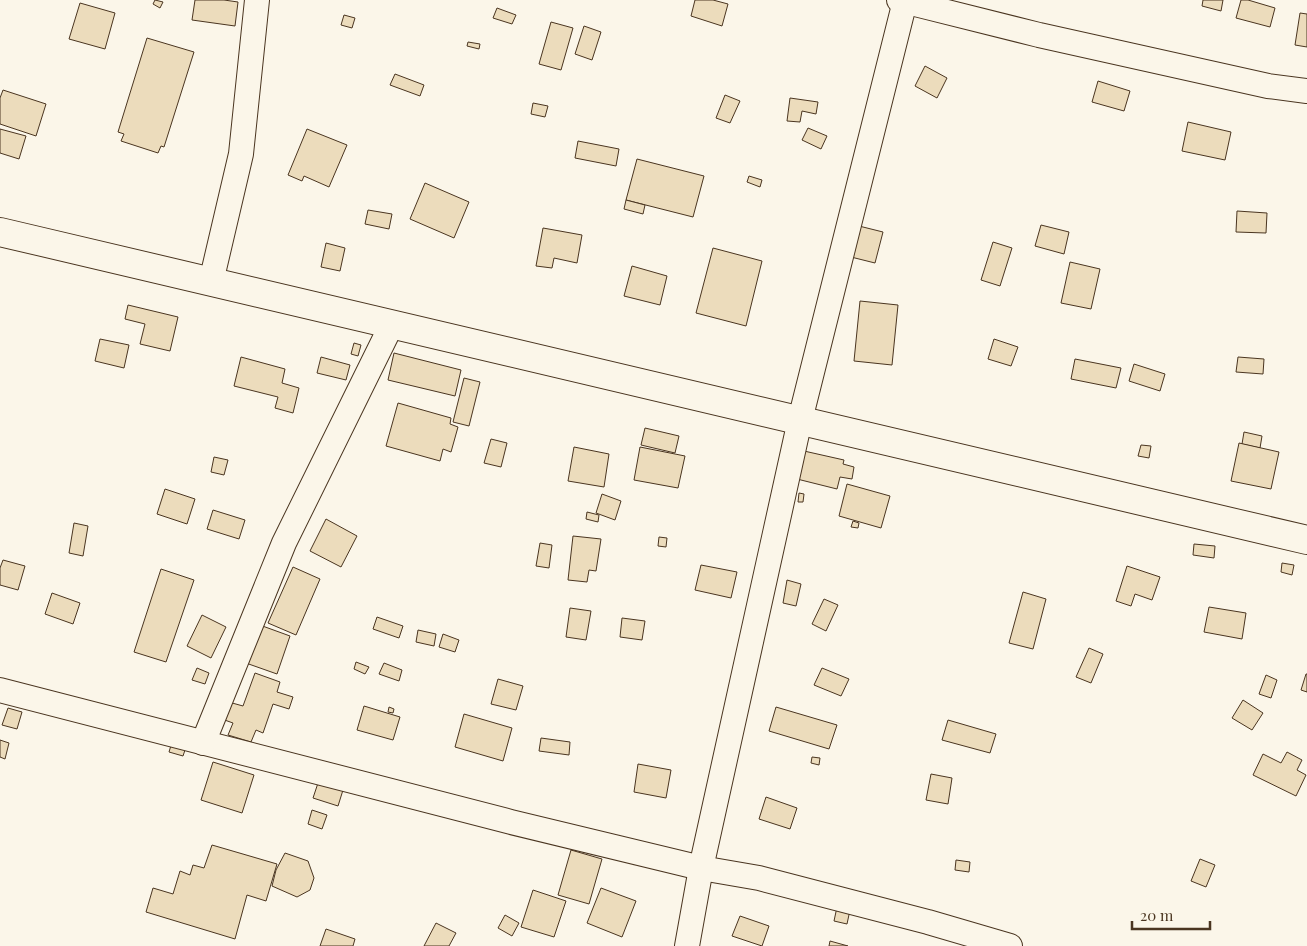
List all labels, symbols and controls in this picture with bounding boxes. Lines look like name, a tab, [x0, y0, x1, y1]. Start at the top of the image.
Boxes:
scale bar	[1132, 898, 1210, 930]
text: 20 m	[1140, 905, 1174, 925]

